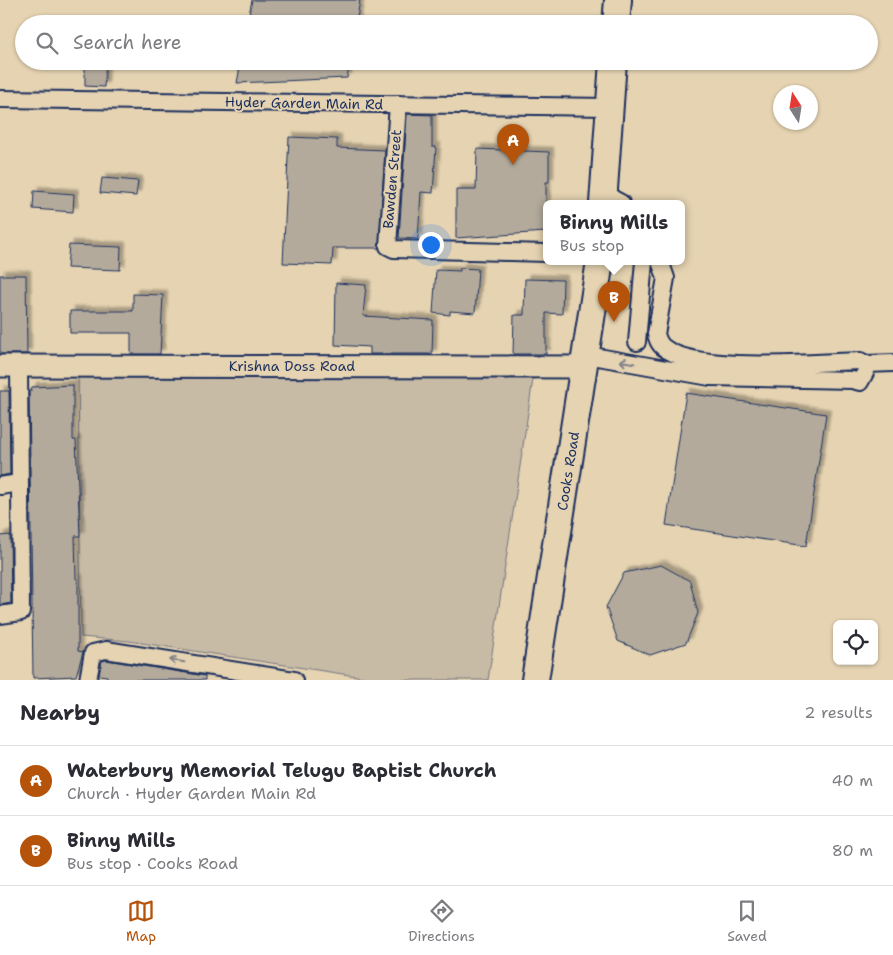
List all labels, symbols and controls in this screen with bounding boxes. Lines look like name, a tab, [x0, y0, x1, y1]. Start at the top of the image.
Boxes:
search box	[15, 15, 878, 70]
icon: search	[33, 29, 61, 57]
text: Search here	[73, 30, 182, 55]
north arrow	[773, 85, 818, 130]
street label: Hyder Garden Main Rd	[225, 93, 383, 113]
pin: A	[497, 124, 529, 165]
street label: Bawden Street	[379, 129, 405, 229]
popup	[543, 200, 685, 265]
text: Binny Mills	[560, 210, 668, 235]
your location	[418, 232, 444, 258]
text: Bus stop	[560, 235, 624, 256]
pin: B	[598, 281, 630, 322]
street label: Krishna Doss Road	[229, 357, 355, 375]
one-way arrow	[620, 357, 636, 367]
street label: Cooks Road	[553, 430, 583, 512]
map controls	[833, 620, 878, 665]
button: locate	[833, 620, 878, 665]
one-way arrow	[170, 656, 186, 666]
text: Nearby	[20, 699, 100, 727]
text: 2 results	[804, 702, 873, 723]
text: Waterbury Memorial Telugu Baptist Church	[67, 758, 496, 783]
text: A	[30, 770, 42, 791]
text: 40 m	[831, 770, 873, 791]
text: Church · Hyder Garden Main Rd	[67, 783, 316, 804]
text: Binny Mills	[67, 828, 176, 853]
text: B	[31, 840, 41, 861]
text: 80 m	[832, 840, 873, 861]
text: Bus stop · Cooks Road	[67, 853, 238, 874]
tab: Map	[126, 897, 156, 945]
tab: Directions	[408, 897, 475, 945]
tab: Saved	[727, 897, 767, 945]

